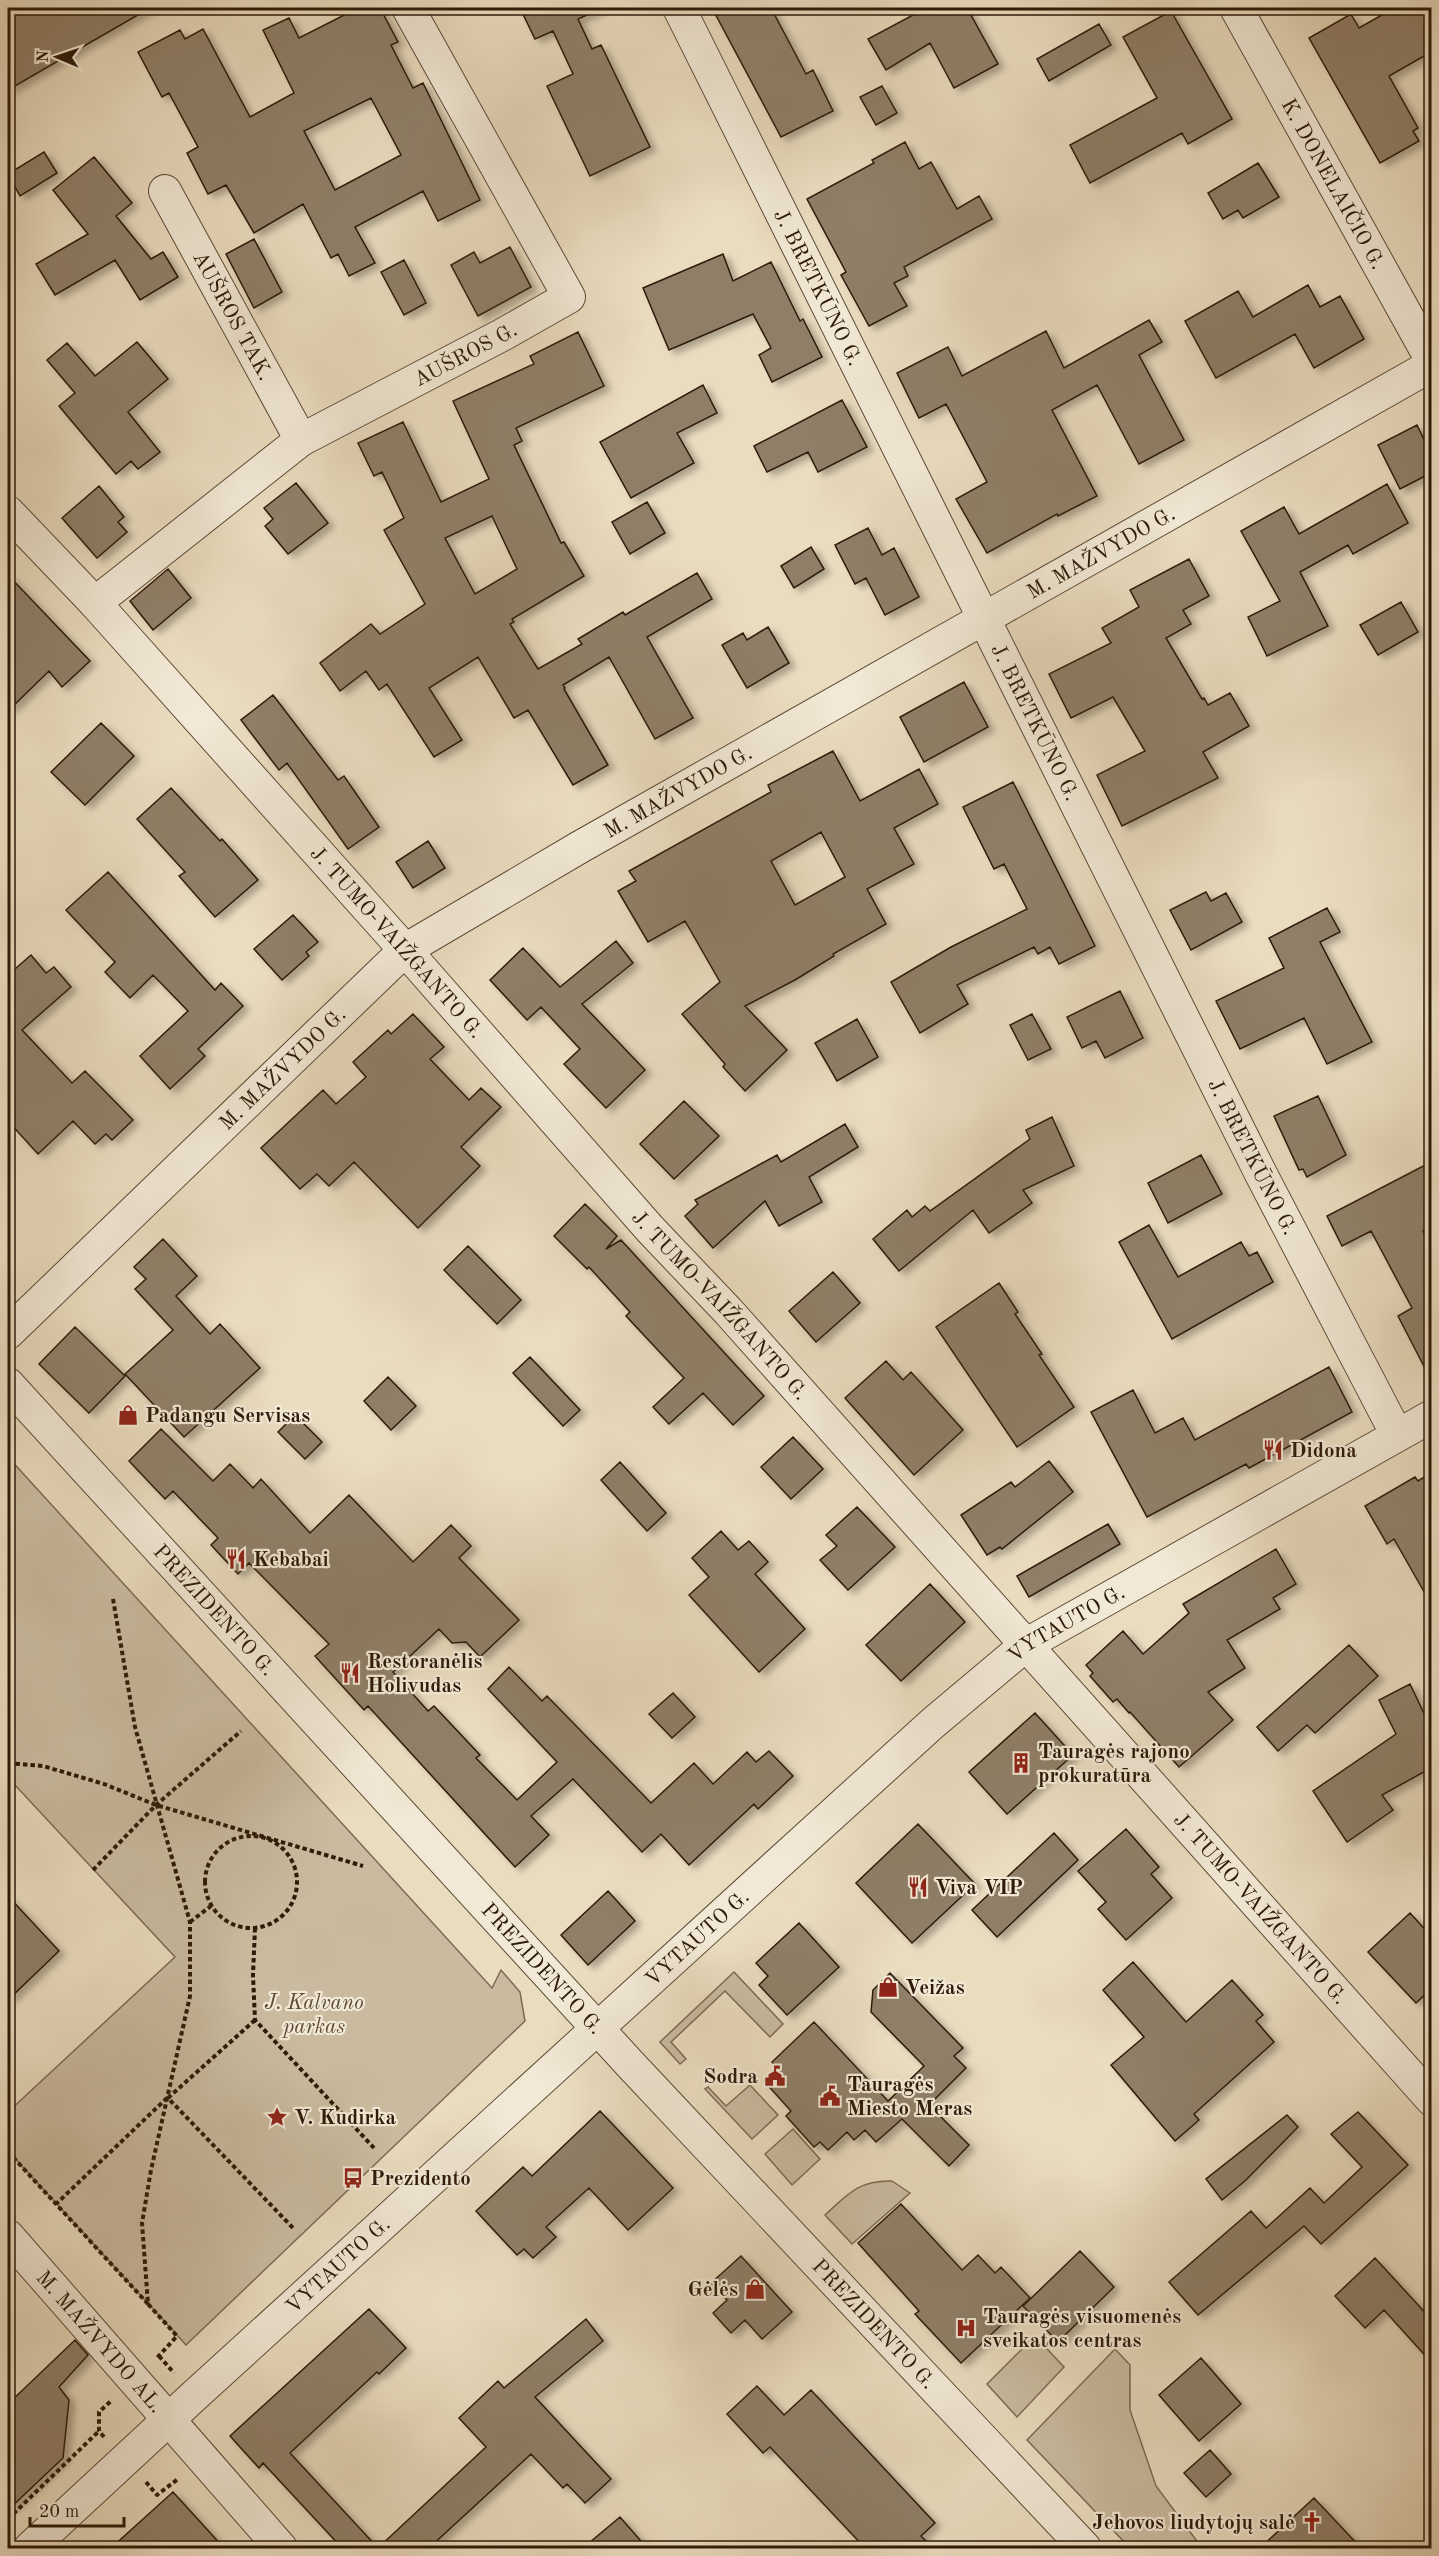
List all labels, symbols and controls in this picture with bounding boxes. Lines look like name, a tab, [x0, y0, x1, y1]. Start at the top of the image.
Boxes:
north arrow	[27, 27, 87, 87]
text: N	[36, 49, 52, 63]
street label: K. DONELAIČIO G.	[1277, 96, 1388, 273]
street label: J. BRETKŪNO G.	[769, 206, 865, 370]
street label: AUŠROS TAK.	[188, 248, 275, 384]
street label: AUŠROS G.	[411, 320, 521, 391]
street label: M. MAŽVYDO G.	[1024, 504, 1179, 604]
street label: J. BRETKŪNO G.	[986, 641, 1082, 804]
street label: M. MAŽVYDO G.	[601, 743, 756, 843]
street label: J. TUMO-VAIŽGANTO G.	[306, 843, 487, 1043]
street label: M. MAŽVYDO G.	[216, 1004, 350, 1135]
street label: J. BRETKŪNO G.	[1203, 1076, 1300, 1239]
street label: J. TUMO-VAIŽGANTO G.	[627, 1207, 811, 1405]
shop icon: Padangu Servisas	[116, 1403, 140, 1427]
place label: Padangu Servisas	[145, 1406, 310, 1427]
restaurant icon: Didona	[1261, 1438, 1285, 1462]
place label: Didona	[1290, 1441, 1357, 1462]
street label: PREZIDENTO G.	[148, 1541, 278, 1680]
restaurant icon: Kebabai	[224, 1547, 248, 1571]
place label: Kebabai	[253, 1550, 329, 1571]
street label: VYTAUTO G.	[1004, 1582, 1129, 1667]
place label: Restoranėlis Holivudas	[367, 1652, 483, 1697]
restaurant icon: Restoranėlis Holivudas	[338, 1661, 362, 1685]
place label: Tauragės rajono prokuratūra	[1038, 1742, 1190, 1787]
building icon: Tauragės rajono prokuratūra	[1009, 1751, 1033, 1775]
street label: J. TUMO-VAIŽGANTO G.	[1169, 1809, 1350, 2009]
restaurant icon: Viva VIP	[906, 1875, 930, 1899]
place label: Viva VIP	[935, 1878, 1023, 1899]
street label: VYTAUTO G.	[642, 1887, 754, 1991]
street label: PREZIDENTO G.	[477, 1900, 606, 2039]
shop icon: Veižas	[876, 1975, 900, 1999]
place label: Veižas	[905, 1978, 965, 1999]
park label: J. Kalvano parkas	[264, 1993, 364, 2038]
public building icon: Sodra	[763, 2064, 787, 2088]
place label: Sodra	[703, 2067, 758, 2088]
place label: Tauragės Miesto Meras	[847, 2075, 972, 2120]
public building icon: Tauragės Miesto Meras	[818, 2084, 842, 2108]
place icon: V. Kudirka	[265, 2105, 289, 2129]
place label: V. Kudirka	[294, 2108, 396, 2129]
bus stop icon: Prezidento	[341, 2166, 365, 2190]
place label: Prezidento	[370, 2169, 471, 2190]
street label: VYTAUTO G.	[283, 2214, 395, 2318]
street label: PREZIDENTO G.	[807, 2256, 939, 2394]
street label: M. MAŽVYDO AL.	[31, 2267, 167, 2417]
shop icon: Gėlės	[743, 2277, 767, 2301]
place label: Gėlės	[688, 2280, 738, 2301]
place label: Tauragės visuomenės sveikatos centras	[983, 2307, 1181, 2352]
hospital icon: Tauragės visuomenės sveikatos centras	[954, 2316, 978, 2340]
scale bar	[30, 2490, 124, 2528]
text: 20 m	[39, 2503, 79, 2521]
church icon: Jehovos liudytojų salė	[1300, 2510, 1324, 2534]
place label: Jehovos liudytojų salė	[1092, 2513, 1295, 2534]

